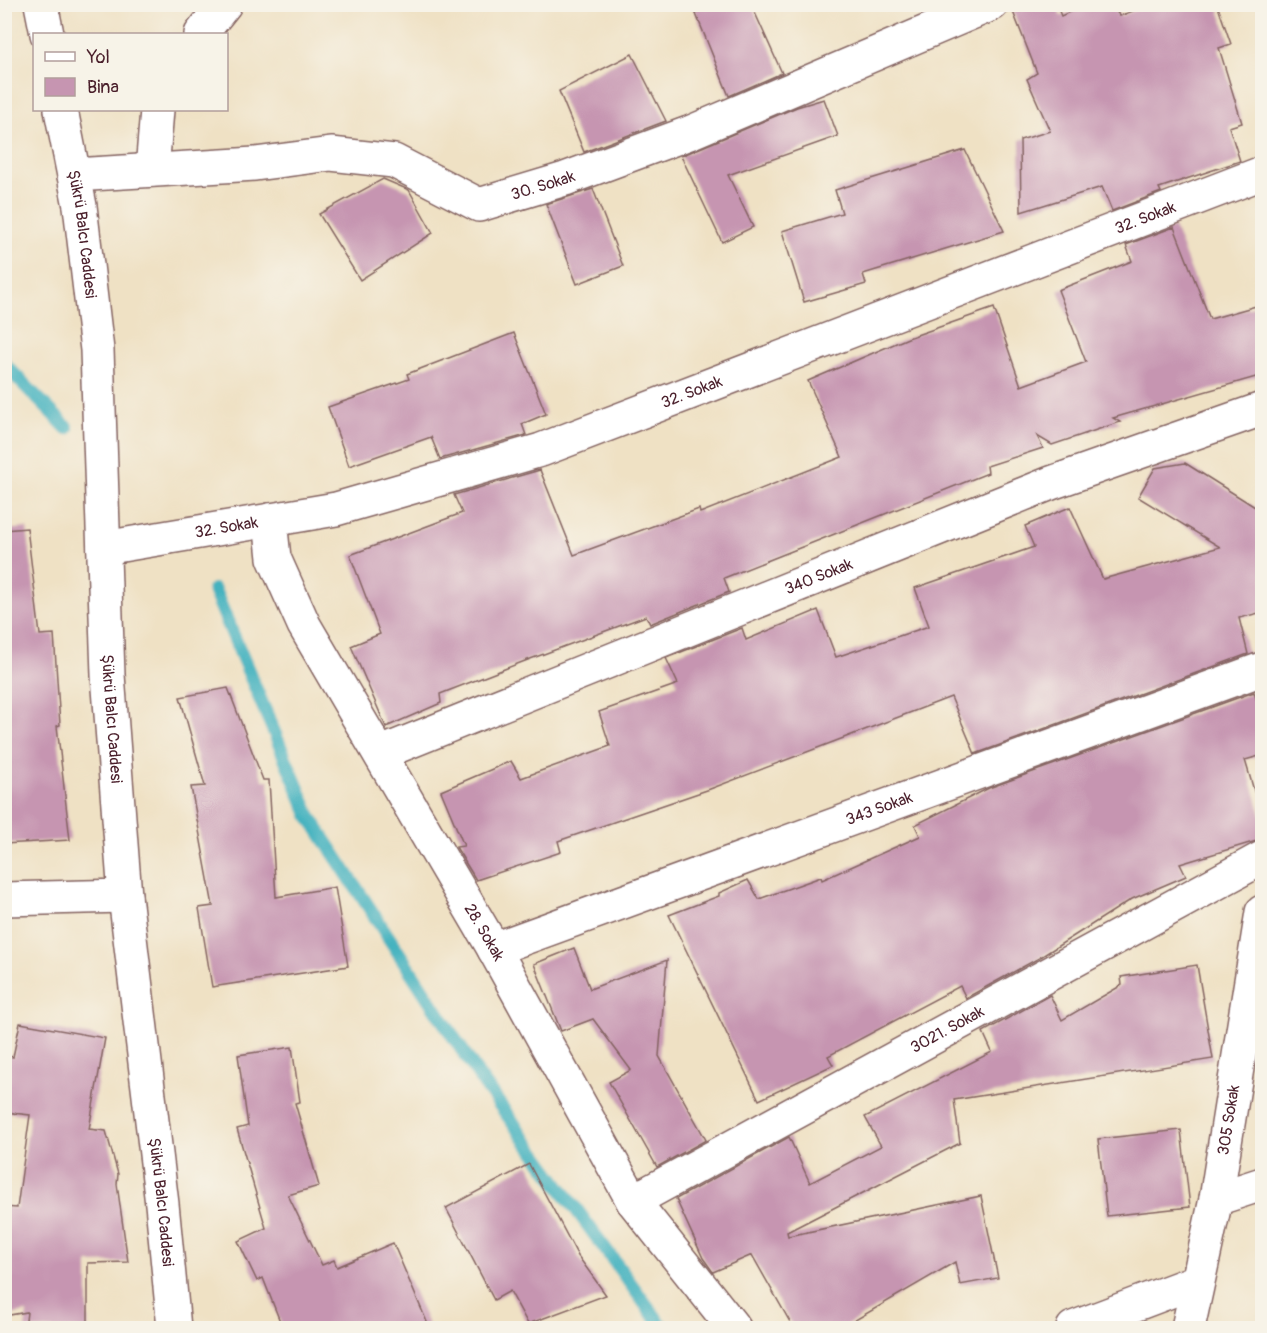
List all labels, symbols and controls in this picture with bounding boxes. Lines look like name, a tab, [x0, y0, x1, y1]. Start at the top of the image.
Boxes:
legend	[33, 33, 228, 111]
text: Yol	[86, 46, 110, 69]
text: Bina	[87, 76, 119, 99]
street label: 30. Sokak	[509, 166, 578, 205]
street label: Şükrü Balcı Caddesi	[63, 168, 101, 299]
street label: 32. Sokak	[1112, 197, 1179, 239]
street label: 32. Sokak	[658, 371, 725, 413]
street label: 32. Sokak	[193, 512, 260, 543]
street label: 340 Sokak	[782, 554, 856, 599]
street label: Şükrü Balcı Caddesi	[97, 654, 126, 784]
street label: 343 Sokak	[843, 787, 916, 830]
street label: 28. Sokak	[460, 900, 509, 965]
street label: 3021. Sokak	[907, 1001, 988, 1058]
street label: 305 Sokak	[1213, 1083, 1244, 1157]
street label: Şükrü Balcı Caddesi	[144, 1137, 178, 1268]

